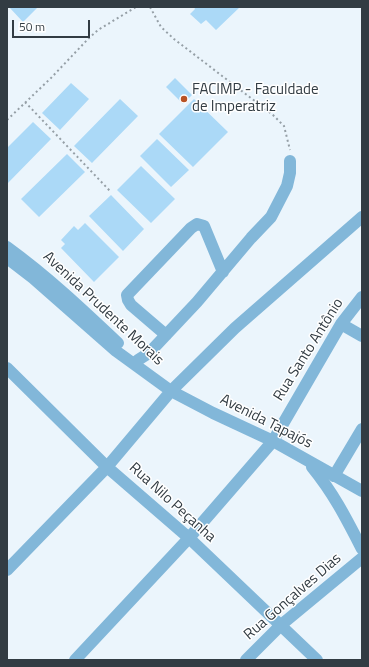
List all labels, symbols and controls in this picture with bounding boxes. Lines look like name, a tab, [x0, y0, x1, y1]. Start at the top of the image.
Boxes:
scale bar	[14, 12, 92, 38]
text: 50 m	[19, 17, 45, 36]
place label: FACIMP - Faculdade de Imperatriz	[192, 81, 318, 116]
marker: FACIMP - Faculdade de Imperatriz	[179, 94, 189, 104]
street label: Avenida Prudente Morais	[39, 248, 167, 370]
street label: Rua Santo Antônio	[270, 295, 348, 405]
street label: Avenida Tapajós	[217, 391, 315, 453]
street label: Rua Nilo Peçanha	[125, 459, 219, 547]
street label: Rua Gonçalves Dias	[241, 550, 345, 644]

